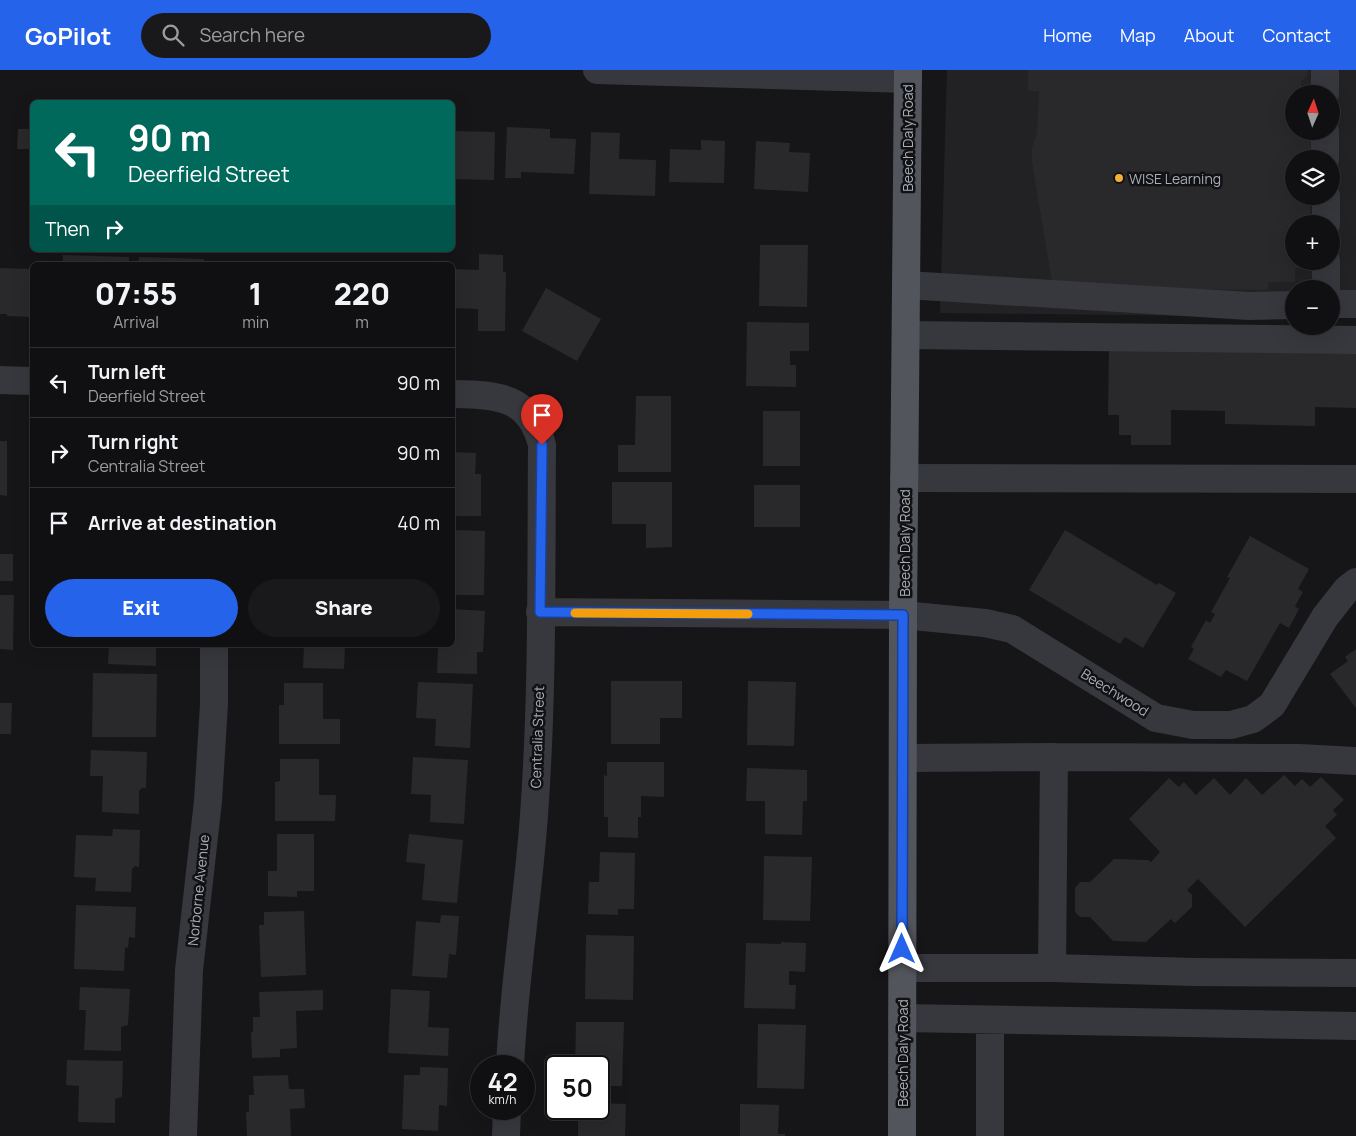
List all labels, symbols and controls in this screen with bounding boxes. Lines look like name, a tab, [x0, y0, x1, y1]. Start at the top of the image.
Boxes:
search box	[141, 13, 491, 58]
text: GoPilot	[25, 19, 111, 52]
icon: search	[159, 21, 187, 49]
text: Search here	[199, 22, 305, 48]
text: Home	[1043, 23, 1092, 47]
text: Map	[1120, 23, 1156, 47]
text: About	[1184, 23, 1234, 47]
text: Contact	[1262, 23, 1331, 47]
street label: Beech Daly Road	[898, 84, 917, 192]
north arrow	[1285, 85, 1340, 140]
map controls	[1285, 85, 1340, 335]
text: 90 m	[128, 114, 211, 162]
icon: left	[45, 120, 110, 185]
button: layers	[1285, 150, 1340, 205]
text: Deerfield Street	[128, 159, 290, 189]
place label: WISE Learning	[1129, 169, 1221, 188]
marker: WISE Learning	[1113, 172, 1125, 184]
icon: right	[100, 215, 128, 243]
button: +	[1285, 215, 1340, 270]
text: Then	[45, 216, 90, 242]
text: 07:55	[95, 273, 177, 314]
text: 1	[249, 273, 262, 314]
text: 220	[334, 273, 390, 314]
button: −	[1285, 280, 1340, 335]
text: Arrival	[113, 311, 159, 333]
text: min	[242, 311, 269, 333]
text: m	[355, 311, 369, 333]
text: Turn left	[88, 359, 166, 385]
icon: left	[45, 369, 73, 397]
text: 90 m	[397, 370, 440, 396]
text: Deerfield Street	[88, 385, 206, 407]
pin	[521, 394, 563, 445]
icon: arrive	[528, 401, 556, 429]
text: Turn right	[88, 429, 178, 455]
icon: right	[45, 439, 73, 467]
text: 90 m	[397, 440, 440, 466]
text: Centralia Street	[88, 455, 205, 477]
street label: Beech Daly Road	[895, 489, 914, 597]
icon: arrive	[45, 509, 73, 537]
text: Arrive at destination	[88, 510, 277, 536]
text: 40 m	[397, 510, 440, 536]
button: Exit	[45, 579, 238, 637]
button: Share	[248, 579, 440, 637]
street label: Beechwood	[1078, 664, 1152, 720]
street label: Centralia Street	[526, 685, 548, 789]
street label: Norborne Avenue	[183, 833, 213, 947]
position arrow	[875, 922, 927, 974]
street label: Beech Daly Road	[893, 999, 912, 1107]
speed limit sign: 50	[545, 1055, 610, 1120]
text: 42	[487, 1064, 518, 1099]
text: km/h	[489, 1091, 516, 1108]

